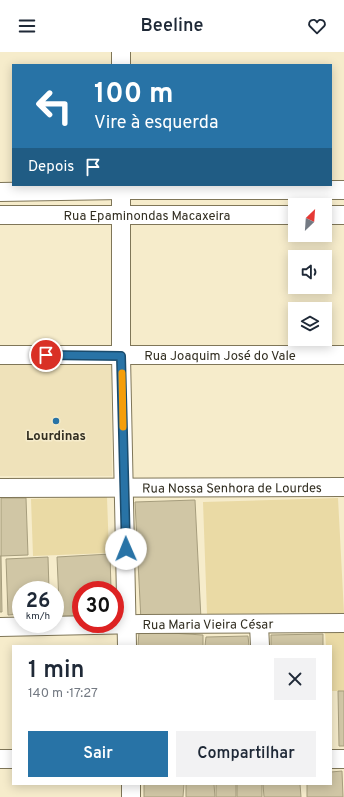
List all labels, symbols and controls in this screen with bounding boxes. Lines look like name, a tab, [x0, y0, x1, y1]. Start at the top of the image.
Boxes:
icon: menu	[16, 15, 38, 37]
text: Beeline	[140, 15, 204, 38]
icon: heart	[306, 15, 328, 37]
text: 100 m	[94, 77, 174, 113]
icon: left	[28, 80, 80, 132]
text: Vire à esquerda	[94, 112, 218, 135]
icon: arrive	[82, 156, 104, 178]
text: Depois	[28, 158, 74, 177]
north arrow	[288, 198, 332, 242]
map controls	[288, 198, 332, 346]
street label: Rua Epaminondas Macaxeira	[64, 209, 230, 225]
button: sound	[288, 250, 332, 294]
button: layers	[288, 302, 332, 346]
pin	[29, 338, 63, 372]
icon: arrive	[35, 344, 57, 366]
street label: Rua Joaquim José do Vale	[144, 349, 296, 365]
marker: Lourdinas	[51, 416, 61, 426]
place label: Lourdinas	[26, 429, 86, 445]
street label: Rua Nossa Senhora de Lourdes	[142, 481, 322, 498]
position arrow	[105, 528, 147, 570]
speed limit sign: 30	[72, 581, 124, 633]
text: 26	[26, 589, 50, 615]
text: km/h	[26, 610, 50, 623]
street label: Rua Maria Vieira César	[142, 617, 273, 634]
text: 1 min	[28, 656, 85, 686]
button: close	[274, 658, 316, 700]
text: 140 m · 17:27	[28, 686, 98, 702]
button: Sair	[28, 731, 168, 777]
button: Compartilhar	[176, 731, 316, 777]

